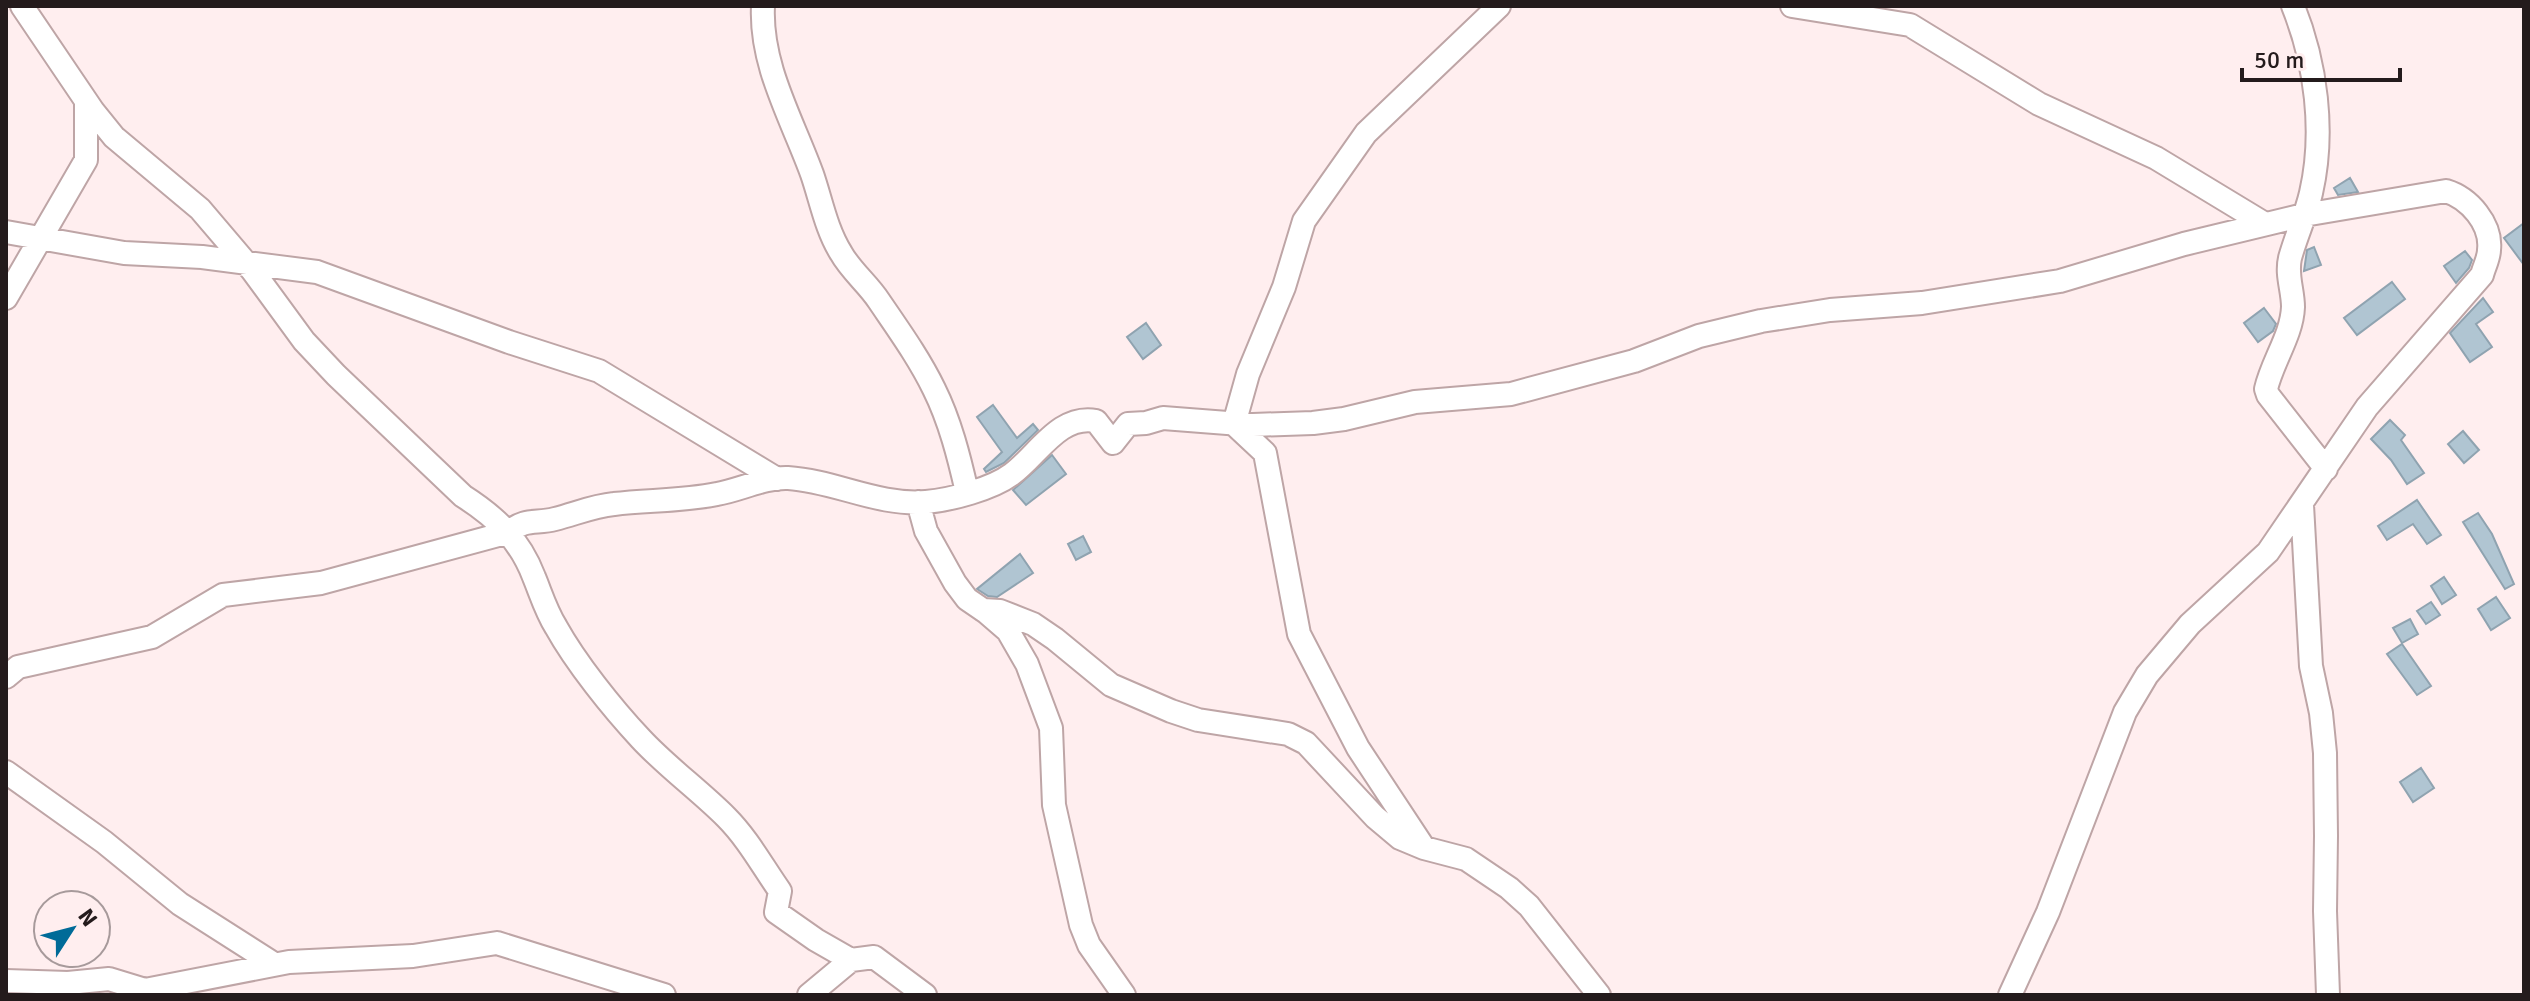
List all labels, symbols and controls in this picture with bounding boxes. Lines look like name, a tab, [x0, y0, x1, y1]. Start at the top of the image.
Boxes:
scale bar	[2242, 32, 2400, 82]
text: 50 m	[2254, 45, 2304, 75]
north arrow	[32, 889, 112, 969]
text: N	[72, 903, 103, 932]

